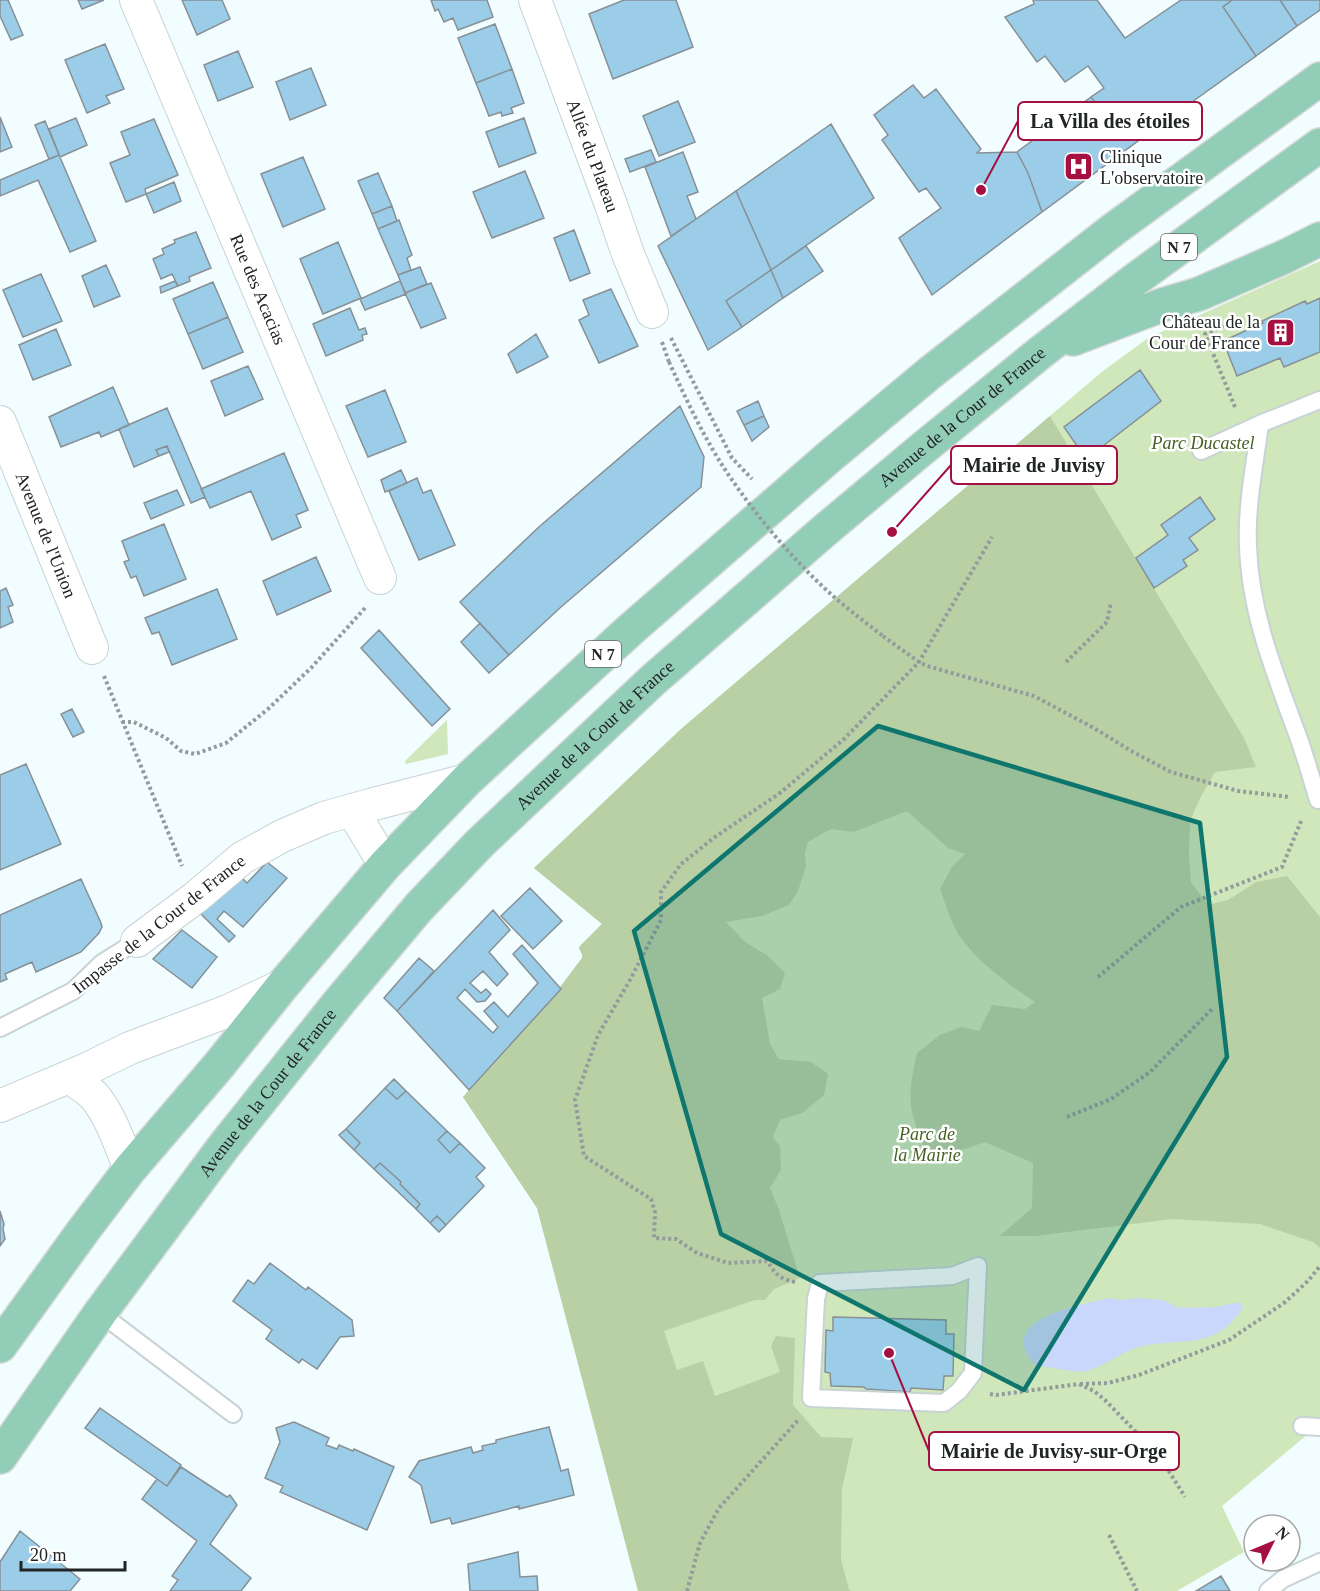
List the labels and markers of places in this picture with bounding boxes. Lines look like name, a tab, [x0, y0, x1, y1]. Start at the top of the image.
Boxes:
callout: La Villa des étoiles	[1018, 102, 1202, 140]
place label: Clinique L'observatoire	[1100, 147, 1203, 188]
hospital icon: Clinique L'observatoire	[1063, 151, 1095, 183]
place label: Château de la Cour de France	[1149, 312, 1260, 353]
building icon: Château de la Cour de France	[1265, 316, 1297, 348]
callout: Mairie de Juvisy	[951, 446, 1117, 484]
callout: Mairie de Juvisy-sur-Orge	[929, 1432, 1179, 1470]

